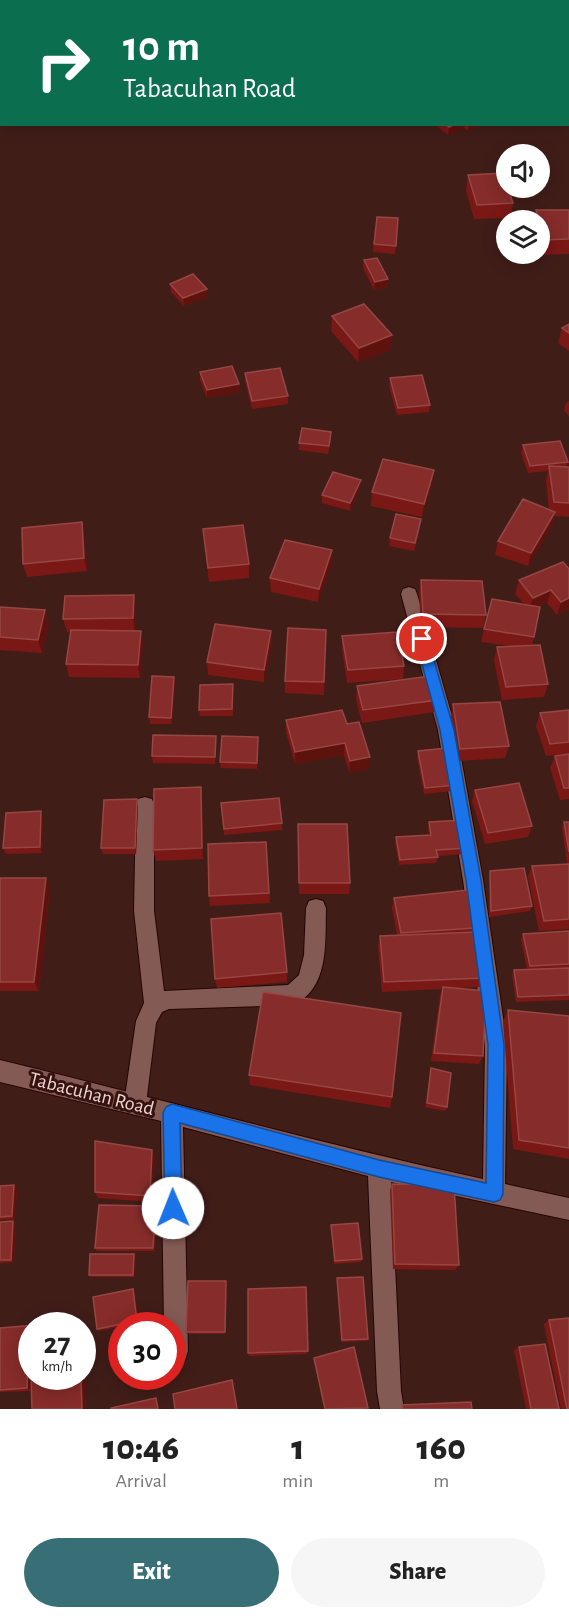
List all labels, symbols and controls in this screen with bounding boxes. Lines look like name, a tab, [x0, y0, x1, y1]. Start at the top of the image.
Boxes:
icon: right	[24, 24, 102, 102]
text: 10 m	[123, 26, 200, 68]
text: Tabacuhan Road	[123, 75, 296, 102]
map controls	[496, 144, 550, 264]
button: sound	[496, 144, 550, 198]
button: layers	[496, 210, 550, 264]
pin	[396, 613, 447, 664]
icon: arrive	[405, 622, 438, 655]
street label: Tabacuhan Road	[27, 1069, 156, 1119]
position arrow	[141, 1176, 205, 1240]
speed limit sign: 30	[108, 1312, 186, 1390]
text: 27	[43, 1329, 71, 1359]
text: km/h	[42, 1359, 72, 1374]
text: 10:46	[103, 1430, 179, 1466]
text: 1	[291, 1430, 304, 1466]
text: 160	[416, 1430, 466, 1466]
text: Arrival	[115, 1471, 167, 1491]
text: min	[282, 1471, 313, 1491]
text: m	[433, 1471, 449, 1491]
button: Exit	[24, 1538, 279, 1607]
button: Share	[291, 1538, 545, 1607]

